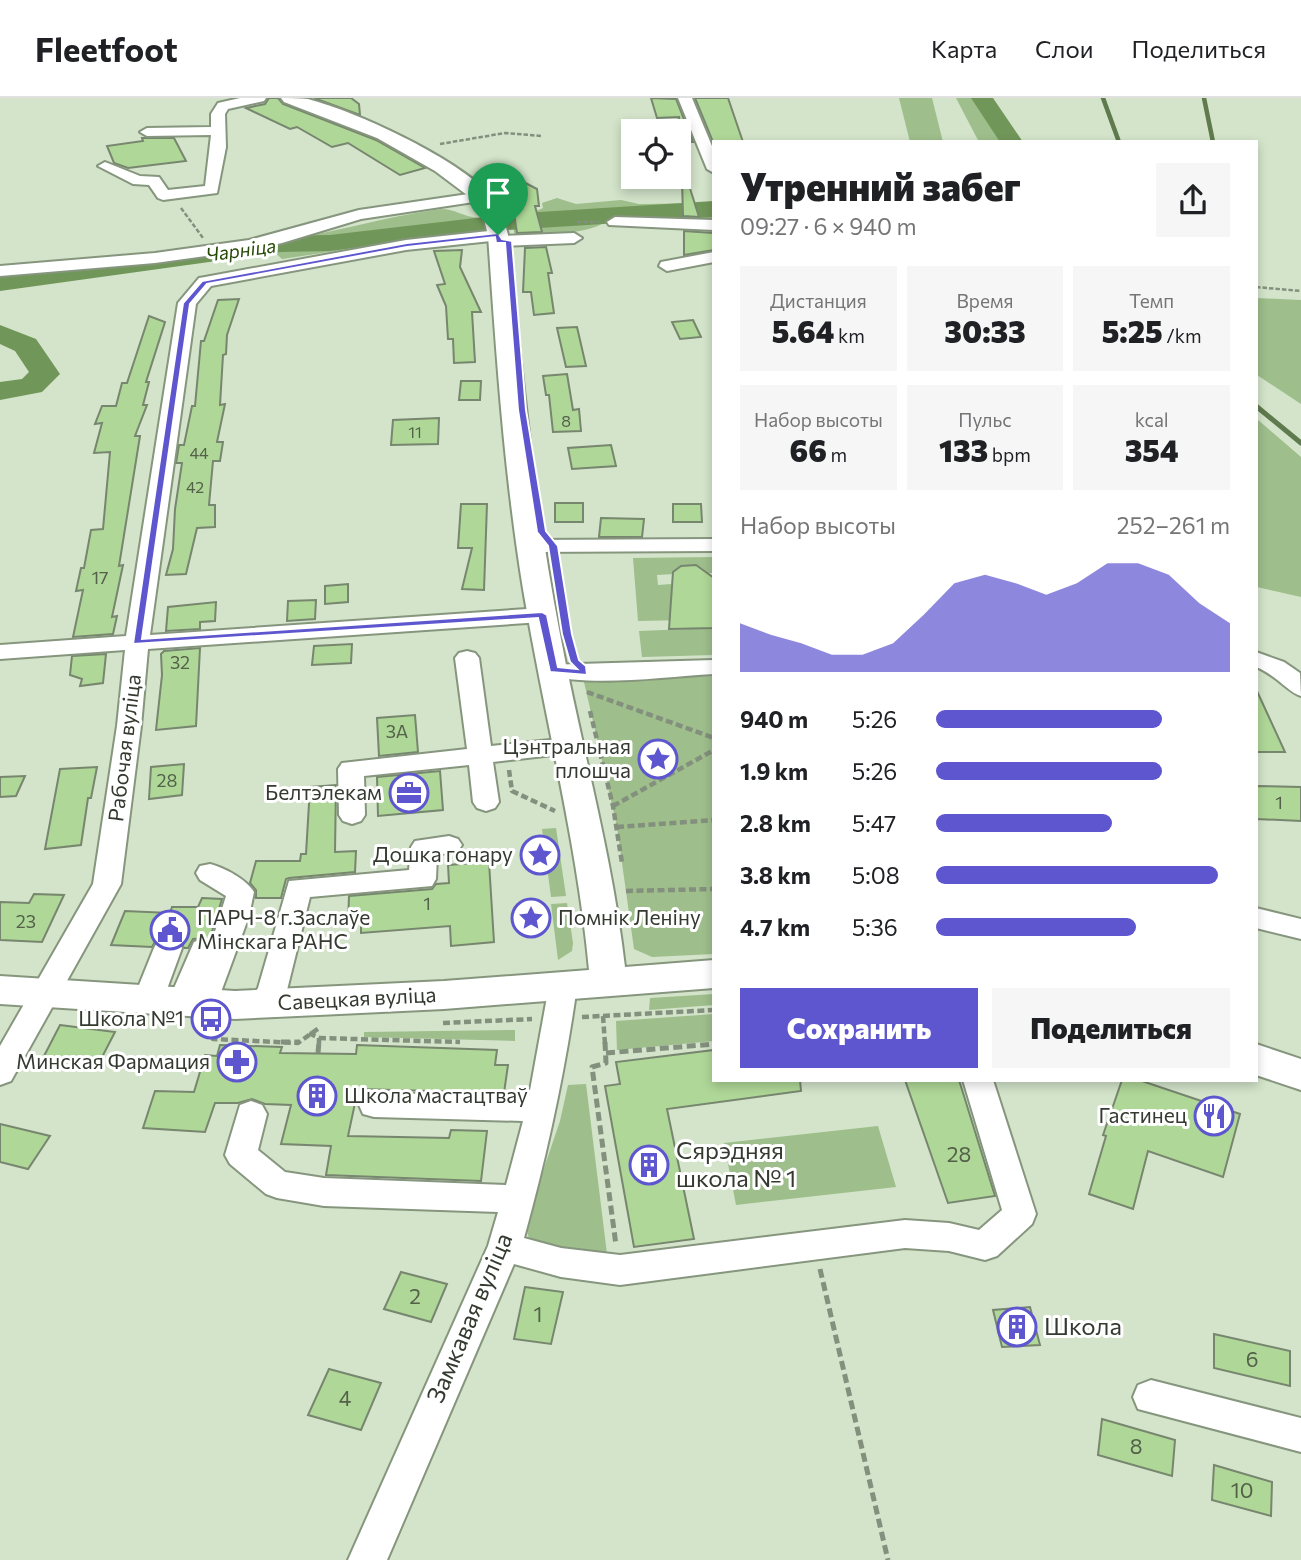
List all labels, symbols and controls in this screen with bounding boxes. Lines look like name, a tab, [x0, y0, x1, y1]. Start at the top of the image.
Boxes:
text: Fleetfoot	[35, 28, 178, 69]
text: Карта	[931, 34, 997, 63]
text: Слои	[1035, 34, 1093, 63]
text: Поделиться	[1131, 34, 1266, 63]
map controls	[621, 119, 691, 189]
button: locate	[621, 119, 691, 189]
text: Утренний забег	[740, 162, 1021, 209]
pin	[468, 163, 528, 235]
button: share	[1156, 163, 1230, 237]
icon: arrive	[479, 174, 517, 212]
text: 09:27 · 6 × 940 m	[740, 212, 917, 240]
water label: Чарніца	[204, 233, 278, 266]
text: Дистанция	[770, 289, 867, 312]
text: Время	[957, 289, 1013, 312]
text: Темп	[1129, 289, 1174, 312]
text: 5.64	[772, 312, 834, 349]
text: 30:33	[944, 312, 1026, 349]
text: 5:25	[1102, 312, 1163, 349]
text: km	[834, 324, 865, 347]
text: /km	[1163, 324, 1202, 347]
text: Набор высоты	[754, 408, 883, 431]
text: Пульс	[958, 408, 1012, 431]
text: kcal	[1135, 408, 1169, 431]
house number: 8	[561, 411, 571, 430]
house number: 11	[408, 422, 422, 441]
text: 66	[790, 431, 827, 468]
text: 133	[939, 431, 988, 468]
text: 354	[1125, 431, 1179, 468]
house number: 44	[189, 443, 209, 462]
text: m	[827, 443, 847, 466]
text: bpm	[988, 443, 1031, 466]
house number: 42	[186, 477, 204, 496]
text: Набор высоты	[740, 511, 896, 539]
text: 252–261 m	[1117, 511, 1230, 539]
house number: 17	[91, 566, 109, 588]
house number: 32	[170, 651, 190, 673]
street label: Рабочая вуліца	[102, 673, 145, 823]
text: 940 m	[740, 705, 808, 733]
text: 5:26	[852, 705, 897, 733]
house number: 3А	[386, 720, 408, 742]
place label: Цэнтральная плошча	[503, 733, 631, 782]
place icon: Цэнтральная плошча	[637, 738, 679, 780]
text: 1.9 km	[740, 757, 808, 785]
text: 5:26	[852, 757, 897, 785]
house number: 28	[157, 769, 178, 791]
office icon: Белтэлекам	[388, 772, 430, 814]
place label: Белтэлекам	[265, 779, 382, 804]
house number: 1	[1275, 791, 1283, 813]
text: 2.8 km	[740, 809, 811, 837]
text: 5:47	[852, 809, 896, 837]
place icon: Дошка гонару	[519, 834, 561, 876]
place label: Дошка гонару	[373, 841, 513, 866]
text: 3.8 km	[740, 861, 811, 889]
text: 5:08	[852, 861, 900, 889]
house number: 1	[423, 892, 431, 914]
place icon: Помнік Леніну	[510, 897, 552, 939]
place label: ПАРЧ-8 г.Заслаўе Мінскага РАНС	[197, 904, 370, 953]
place label: Помнік Леніну	[558, 904, 701, 929]
public building icon: ПАРЧ-8 г.Заслаўе Мінскага РАНС	[149, 909, 191, 951]
house number: 23	[16, 910, 36, 932]
text: 4.7 km	[740, 913, 810, 941]
text: 5:36	[852, 913, 898, 941]
street label: Савецкая вуліца	[277, 981, 437, 1014]
button: Сохранить	[740, 988, 978, 1068]
button: Поделиться	[992, 988, 1230, 1068]
bus stop icon: Школа №1	[190, 998, 232, 1040]
place label: Школа №1	[78, 1005, 184, 1030]
pharmacy icon: Минская Фармация	[216, 1041, 258, 1083]
place label: Минская Фармация	[16, 1048, 210, 1073]
building icon: Школа мастацтваў	[296, 1075, 338, 1117]
place label: Школа мастацтваў	[344, 1082, 528, 1107]
restaurant icon: Гастинец	[1193, 1095, 1235, 1137]
place label: Гастинец	[1098, 1102, 1187, 1127]
place label: Сярэдняя школа № 1	[676, 1135, 796, 1192]
house number: 28	[947, 1141, 971, 1166]
building icon: Сярэдняя школа № 1	[628, 1144, 670, 1186]
street label: Замкавая вуліца	[420, 1228, 517, 1407]
house number: 2	[409, 1283, 421, 1308]
house number: 1	[534, 1301, 542, 1326]
building icon: Школа	[996, 1306, 1038, 1348]
place label: Школа	[1044, 1311, 1122, 1340]
house number: 6	[1246, 1346, 1258, 1371]
house number: 4	[339, 1385, 352, 1410]
house number: 8	[1130, 1433, 1142, 1458]
house number: 10	[1231, 1477, 1253, 1502]

